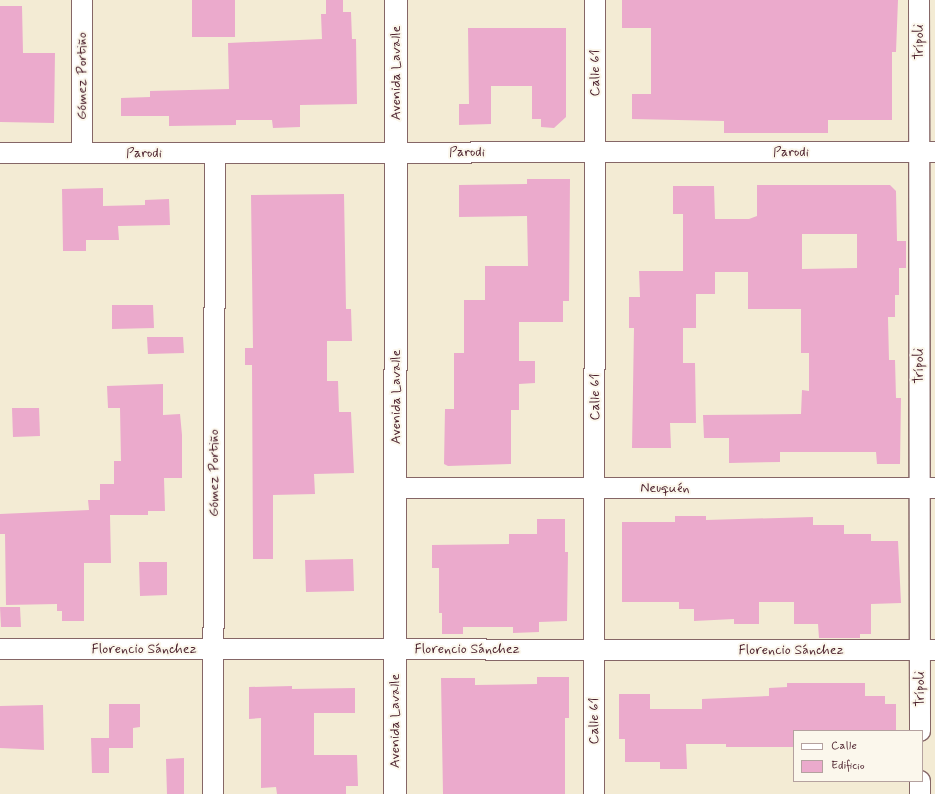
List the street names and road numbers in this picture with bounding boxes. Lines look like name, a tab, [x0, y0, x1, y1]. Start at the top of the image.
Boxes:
street label: Trípoli	[911, 24, 927, 60]
street label: Avenida Lavalle	[388, 26, 404, 120]
street label: Gómez Portiño	[74, 33, 90, 119]
street label: Calle 61	[587, 49, 603, 97]
street label: Parodi	[449, 144, 485, 160]
street label: Parodi	[773, 144, 809, 160]
street label: Parodi	[126, 145, 162, 161]
street label: Trípoli	[911, 348, 927, 384]
street label: Avenida Lavalle	[388, 350, 404, 444]
street label: Calle 61	[587, 373, 603, 421]
street label: Gómez Portiño	[206, 430, 222, 516]
street label: Neuquén	[640, 480, 690, 496]
street label: Florencio Sánchez	[91, 641, 197, 657]
street label: Florencio Sánchez	[414, 641, 520, 657]
street label: Florencio Sánchez	[738, 642, 844, 658]
street label: Trípoli	[912, 671, 928, 707]
street label: Avenida Lavalle	[387, 674, 403, 768]
street label: Calle 61	[586, 697, 602, 745]

